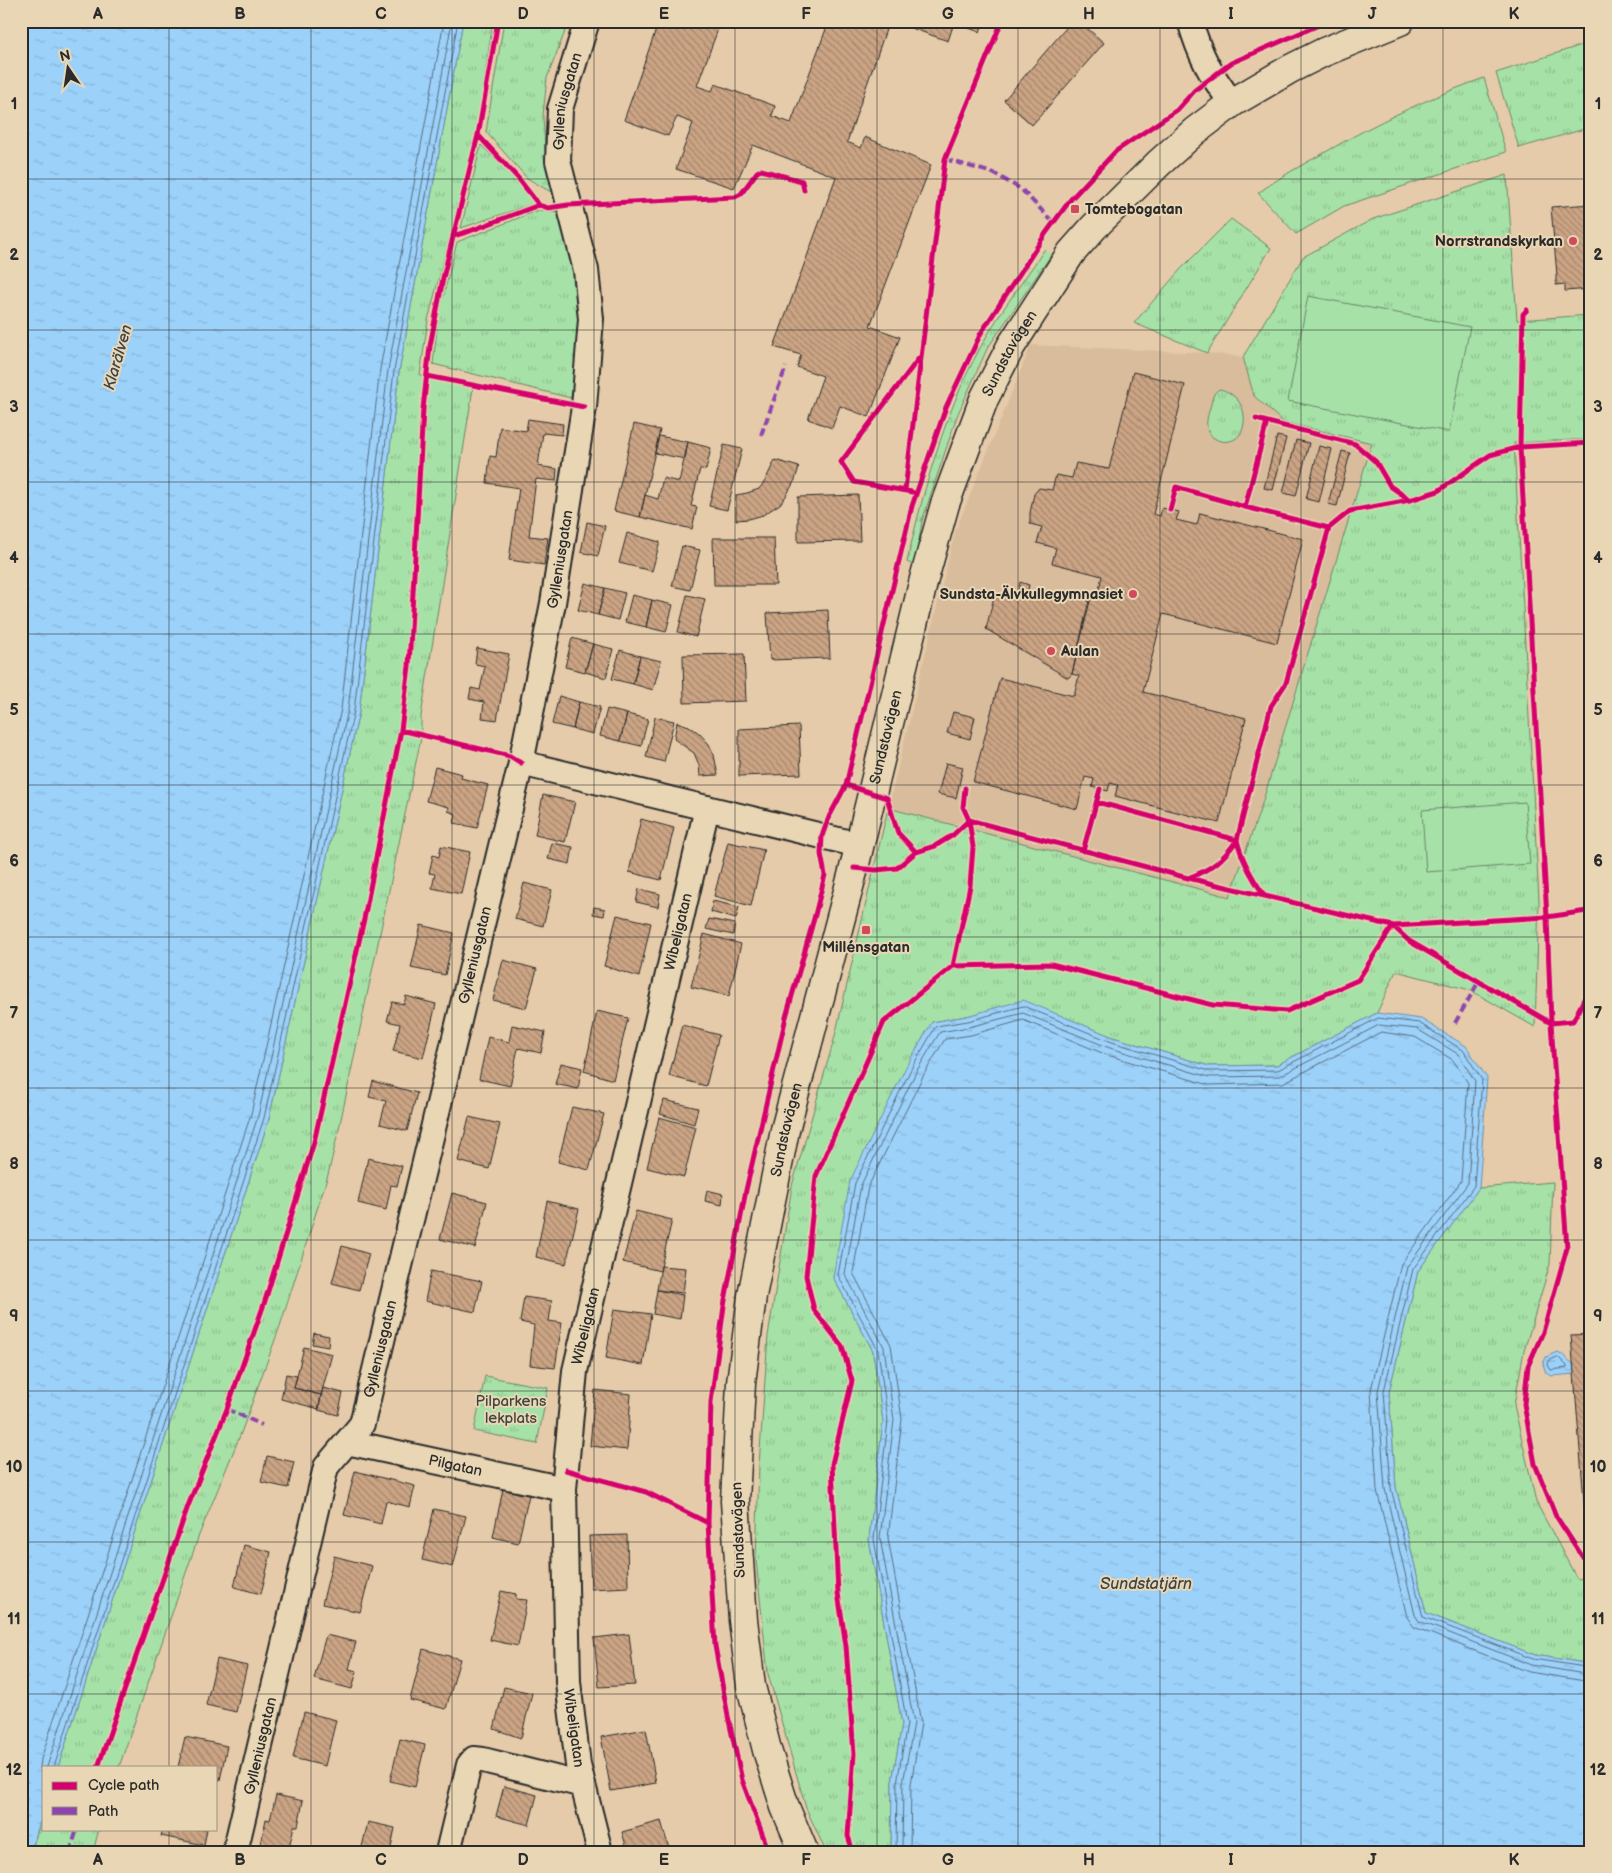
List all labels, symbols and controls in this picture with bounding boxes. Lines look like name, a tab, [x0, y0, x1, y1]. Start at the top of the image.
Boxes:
text: A	[92, 5, 103, 24]
text: B	[234, 5, 246, 24]
text: C	[375, 5, 387, 24]
text: D	[517, 5, 529, 24]
text: E	[659, 5, 669, 24]
text: F	[801, 5, 811, 24]
text: G	[942, 5, 954, 24]
text: H	[1083, 5, 1095, 24]
text: I	[1228, 5, 1234, 24]
text: J	[1368, 5, 1377, 24]
text: K	[1509, 5, 1520, 24]
north arrow	[42, 42, 92, 92]
text: N	[58, 46, 72, 65]
street label: Gylleniusgatan	[549, 50, 587, 150]
text: 1	[11, 95, 17, 114]
text: 1	[1595, 95, 1601, 114]
place label: Tomtebogatan	[1085, 200, 1183, 219]
marker: Tomtebogatan	[1069, 203, 1081, 215]
place label: Norrstrandskyrkan	[1435, 232, 1563, 251]
marker: Norrstrandskyrkan	[1567, 235, 1579, 247]
text: 2	[9, 246, 19, 265]
text: 2	[1593, 246, 1603, 265]
street label: Sundstavägen	[978, 307, 1042, 400]
water label: Klarälven	[100, 322, 137, 392]
text: 3	[9, 398, 19, 417]
text: 3	[1593, 398, 1603, 417]
street label: Gylleniusgatan	[543, 509, 578, 610]
text: 4	[9, 549, 19, 568]
text: 4	[1593, 549, 1603, 568]
place label: Sundsta-Älvkullegymnasiet	[940, 585, 1123, 604]
marker: Sundsta-Älvkullegymnasiet	[1127, 588, 1139, 600]
place label: Aulan	[1060, 642, 1099, 661]
marker: Aulan	[1045, 645, 1057, 657]
street label: Sundstavägen	[866, 688, 907, 786]
text: 5	[9, 701, 19, 720]
text: 5	[1593, 701, 1603, 720]
text: 6	[9, 852, 19, 871]
text: 6	[1593, 852, 1603, 871]
street label: Wibeligatan	[660, 891, 697, 973]
street label: Gylleniusgatan	[454, 905, 496, 1006]
marker: Millénsgatan	[860, 924, 872, 936]
place label: Millénsgatan	[822, 938, 910, 957]
text: 7	[10, 1004, 19, 1023]
text: 7	[1594, 1004, 1603, 1023]
street label: Sundstavägen	[767, 1081, 807, 1179]
text: 8	[9, 1155, 19, 1174]
text: 8	[1593, 1155, 1603, 1174]
street label: Wibeligatan	[568, 1286, 604, 1367]
street label: Gylleniusgatan	[360, 1298, 401, 1400]
text: 9	[9, 1307, 19, 1326]
text: 9	[1593, 1307, 1603, 1326]
park label: Pilparkens lekplats	[476, 1392, 547, 1428]
street label: Pilgatan	[427, 1451, 484, 1481]
text: 10	[6, 1458, 22, 1477]
text: 10	[1590, 1458, 1606, 1477]
street label: Sundstavägen	[727, 1482, 750, 1578]
water label: Sundstatjärn	[1100, 1575, 1192, 1594]
text: 11	[7, 1610, 21, 1629]
text: 11	[1591, 1610, 1605, 1629]
street label: Wibeligatan	[559, 1688, 588, 1768]
street label: Gylleniusgatan	[240, 1695, 281, 1797]
text: 12	[6, 1761, 23, 1780]
text: 12	[1590, 1761, 1607, 1780]
legend	[42, 1766, 218, 1830]
text: Cycle path	[88, 1776, 159, 1795]
text: Path	[88, 1802, 118, 1821]
text: A	[92, 1851, 103, 1870]
text: B	[234, 1851, 246, 1870]
text: C	[375, 1851, 387, 1870]
text: D	[517, 1851, 529, 1870]
text: E	[659, 1851, 669, 1870]
text: F	[801, 1851, 811, 1870]
text: G	[942, 1851, 954, 1870]
text: H	[1083, 1851, 1095, 1870]
text: I	[1228, 1851, 1234, 1870]
text: J	[1368, 1851, 1377, 1870]
text: K	[1509, 1851, 1520, 1870]

